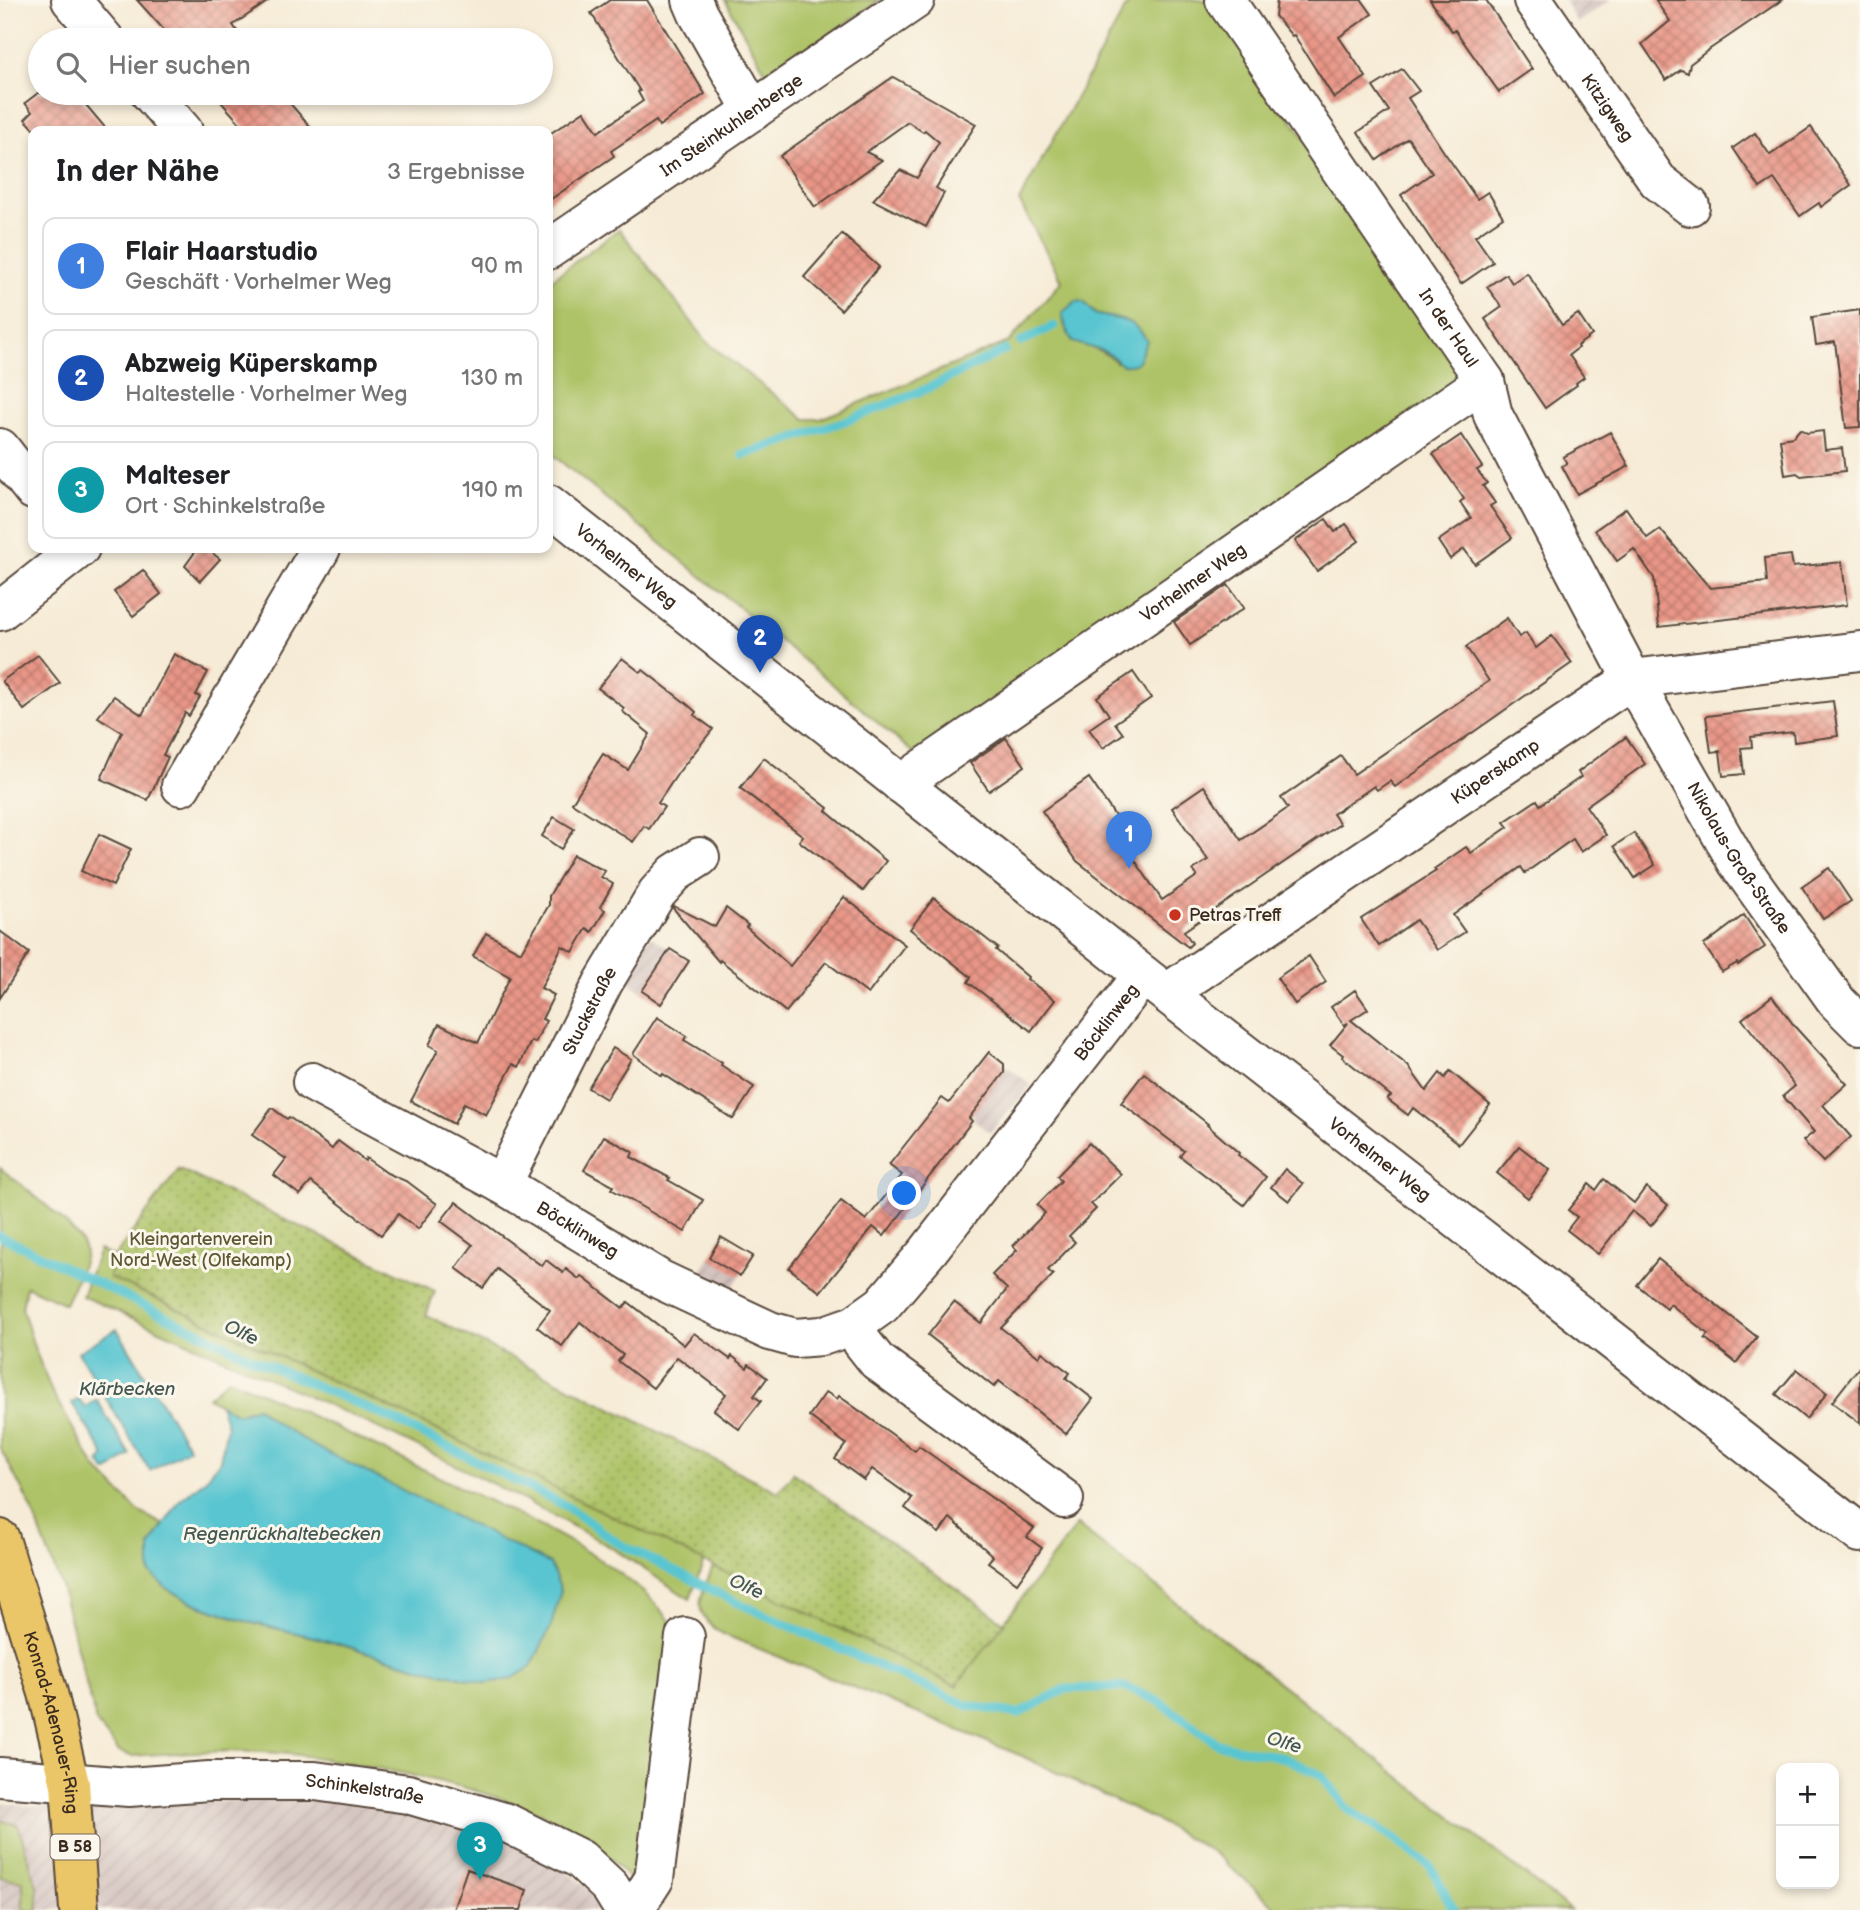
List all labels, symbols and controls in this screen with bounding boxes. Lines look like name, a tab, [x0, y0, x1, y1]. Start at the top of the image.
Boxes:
search box	[28, 28, 553, 105]
icon: search	[52, 48, 90, 86]
text: Hier suchen	[108, 51, 251, 82]
street label: Im Steinkuhlenberge	[656, 69, 807, 181]
street label: Kitzigweg	[1577, 70, 1638, 146]
text: In der Nähe	[56, 154, 219, 190]
text: 3 Ergebnisse	[387, 158, 525, 186]
text: Flair Haarstudio	[125, 237, 318, 268]
text: 1	[76, 252, 86, 280]
text: 90 m	[471, 252, 523, 280]
text: Geschäft · Vorhelmer Weg	[125, 268, 392, 296]
street label: In der Haul	[1415, 285, 1483, 371]
text: Abzweig Küperskamp	[125, 349, 378, 380]
text: 2	[74, 364, 88, 392]
text: 130 m	[461, 364, 523, 392]
text: Haltestelle · Vorhelmer Weg	[125, 380, 408, 408]
text: Malteser	[125, 461, 230, 492]
text: 3	[74, 476, 88, 504]
text: 190 m	[462, 476, 523, 504]
text: Ort · Schinkelstraße	[125, 492, 325, 520]
street label: Vorhelmer Weg	[571, 519, 681, 613]
street label: Vorhelmer Weg	[1136, 539, 1250, 626]
pin: 2	[737, 615, 783, 673]
street label: Küperskamp	[1447, 734, 1543, 809]
street label: Nikolaus-Groß-Straße	[1683, 778, 1795, 938]
pin: 1	[1106, 811, 1152, 869]
place label: Petras Treff	[1189, 905, 1282, 926]
marker: Petras Treff	[1167, 907, 1183, 923]
street label: Stuckstraße	[558, 963, 621, 1058]
street label: Böcklinweg	[1070, 979, 1143, 1065]
street label: Vorhelmer Weg	[1325, 1113, 1435, 1206]
your location	[887, 1176, 921, 1210]
street label: Böcklinweg	[533, 1197, 623, 1262]
park label: Kleingartenverein Nord-West (Olfekamp)	[110, 1229, 292, 1271]
water label: Olfe	[220, 1315, 262, 1351]
water label: Klärbecken	[79, 1378, 175, 1401]
water label: Regenrückhaltebecken	[183, 1523, 381, 1546]
water label: Olfe	[725, 1569, 767, 1605]
street label: Konrad-Adenauer-Ring	[19, 1629, 83, 1815]
water label: Olfe	[1264, 1727, 1304, 1759]
map controls	[1776, 1763, 1839, 1889]
button: +	[1776, 1763, 1839, 1826]
street label: Schinkelstraße	[306, 1771, 427, 1809]
pin: 3	[457, 1822, 503, 1880]
button: −	[1776, 1826, 1839, 1889]
road number: B 58	[50, 1834, 100, 1859]

